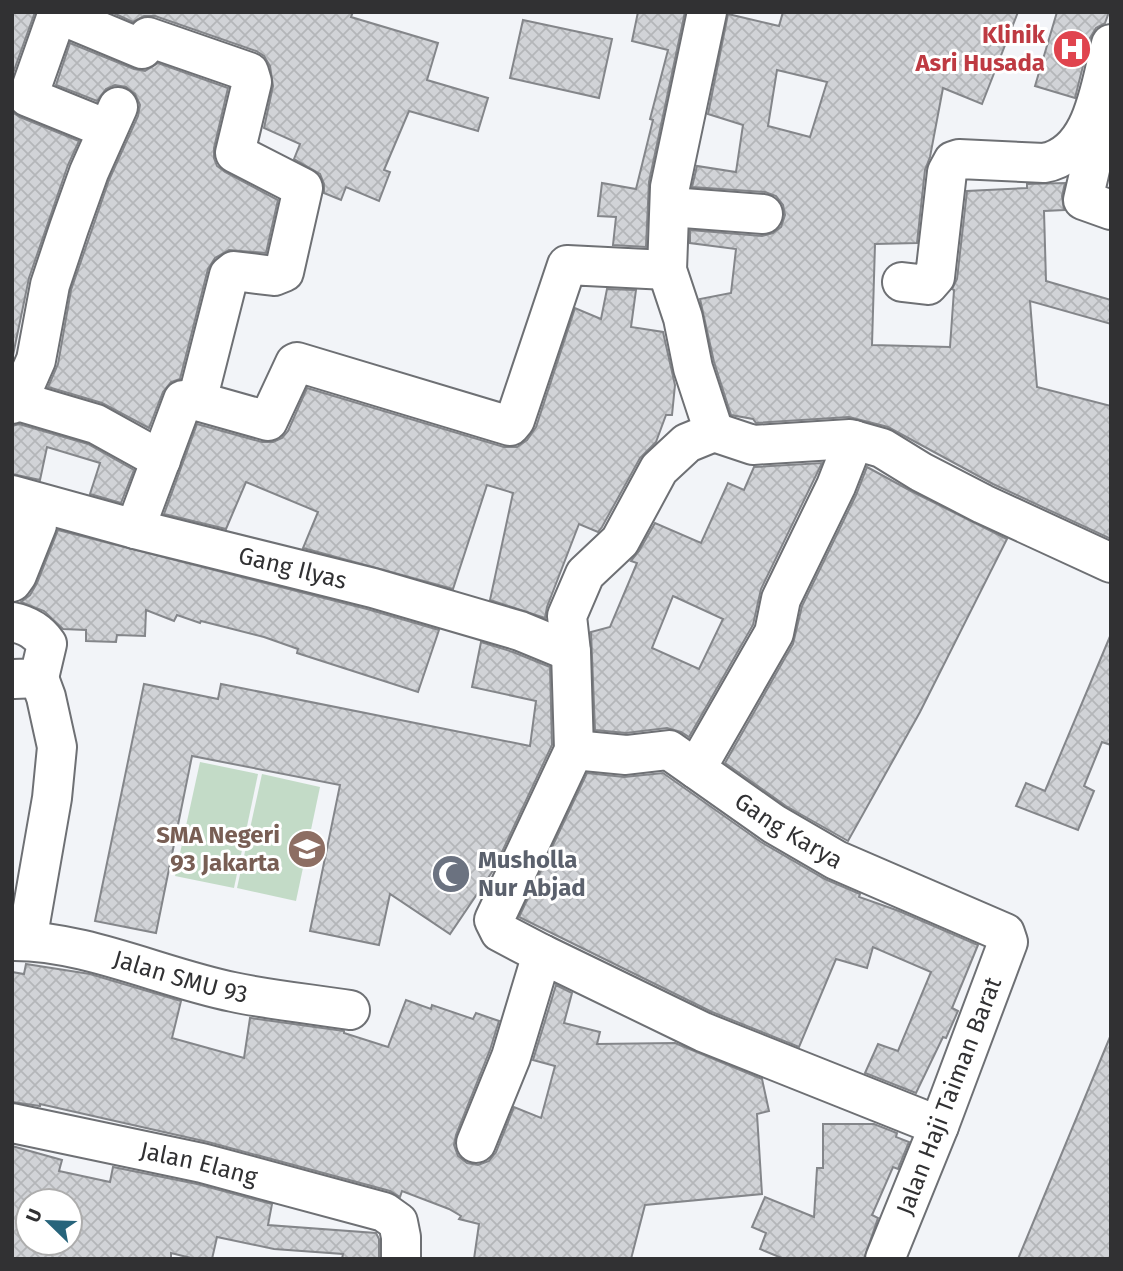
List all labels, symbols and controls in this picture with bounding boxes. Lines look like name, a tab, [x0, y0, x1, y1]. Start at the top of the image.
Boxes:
place label: Klinik Asri Husada	[914, 21, 1046, 77]
hospital icon: Klinik Asri Husada	[1051, 28, 1093, 70]
street label: Gang Ilyas	[236, 541, 350, 595]
street label: Gang Karya	[729, 787, 848, 875]
place label: SMA Negeri 93 Jakarta	[156, 821, 280, 877]
school or university icon: SMA Negeri 93 Jakarta	[286, 828, 328, 870]
place label: Musholla Nur Abjad	[478, 846, 586, 902]
mosque icon: Musholla Nur Abjad	[430, 853, 472, 895]
street label: Jalan SMU 93	[110, 945, 250, 1009]
street label: Jalan Haji Taiman Barat	[891, 973, 1007, 1219]
street label: Jalan Elang	[137, 1136, 261, 1191]
north arrow	[14, 1187, 84, 1257]
text: U	[21, 1205, 47, 1226]

